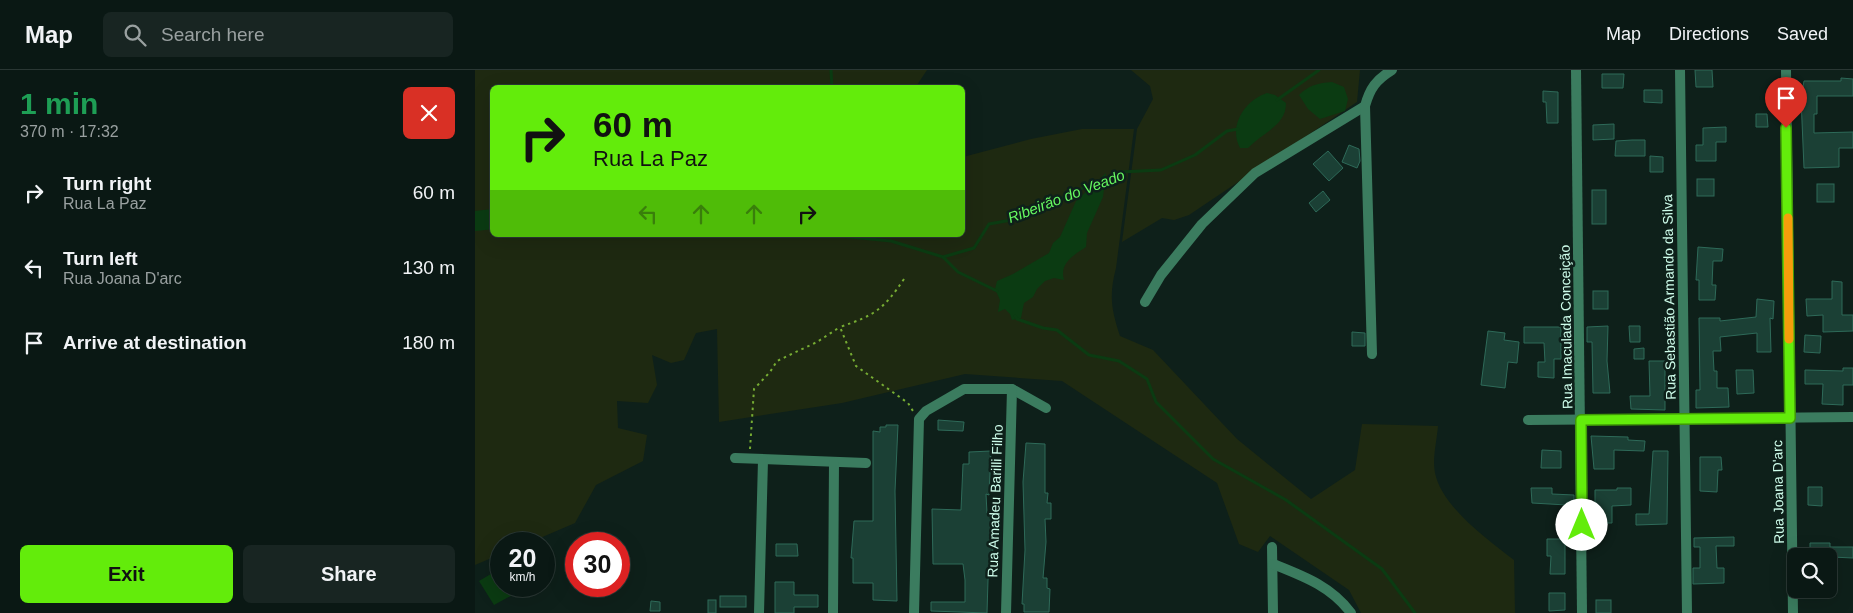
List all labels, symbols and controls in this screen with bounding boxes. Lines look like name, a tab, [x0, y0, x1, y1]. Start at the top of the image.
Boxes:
search box	[103, 12, 453, 57]
text: Map	[25, 21, 73, 48]
icon: search	[121, 21, 149, 49]
text: Search here	[161, 24, 265, 45]
text: Map	[1606, 24, 1641, 44]
text: Directions	[1669, 24, 1749, 44]
text: Saved	[1777, 24, 1828, 44]
pin	[1765, 77, 1807, 128]
icon: arrive	[1772, 84, 1800, 112]
text: 1 min	[20, 87, 98, 120]
button: close	[403, 87, 455, 139]
icon: right	[510, 105, 575, 170]
text: 60 m	[593, 105, 673, 144]
text: 370 m · 17:32	[20, 123, 119, 140]
text: Rua La Paz	[593, 146, 708, 171]
water label: Ribeirão do Veado	[1005, 166, 1127, 226]
text: Turn right	[63, 173, 151, 194]
icon: right	[20, 179, 48, 207]
text: 60 m	[413, 182, 455, 203]
street label: Rua Sebastião Armando da Silva	[1659, 194, 1679, 400]
text: Rua La Paz	[63, 195, 147, 212]
icon: left	[634, 200, 662, 228]
icon: ahead	[687, 200, 715, 228]
icon: ahead	[740, 200, 768, 228]
icon: right	[793, 200, 821, 228]
street label: Rua Imaculada Conceição	[1557, 245, 1575, 409]
text: Turn left	[63, 248, 138, 269]
icon: left	[20, 254, 48, 282]
text: 130 m	[402, 257, 455, 278]
text: Rua Joana D'arc	[63, 270, 182, 287]
icon: arrive	[20, 329, 48, 357]
text: Arrive at destination	[63, 332, 247, 353]
text: 180 m	[402, 332, 455, 353]
street label: Rua Amadeu Barilli Filho	[984, 424, 1006, 578]
street label: Rua Joana D'arc	[1769, 440, 1787, 544]
position arrow	[1555, 498, 1607, 550]
speed limit sign: 30	[565, 532, 630, 597]
text: 20	[509, 544, 536, 572]
button: Exit	[20, 545, 233, 603]
button: Share	[243, 545, 455, 603]
map controls	[1787, 548, 1837, 598]
button: search	[1787, 548, 1837, 598]
text: km/h	[509, 570, 536, 584]

